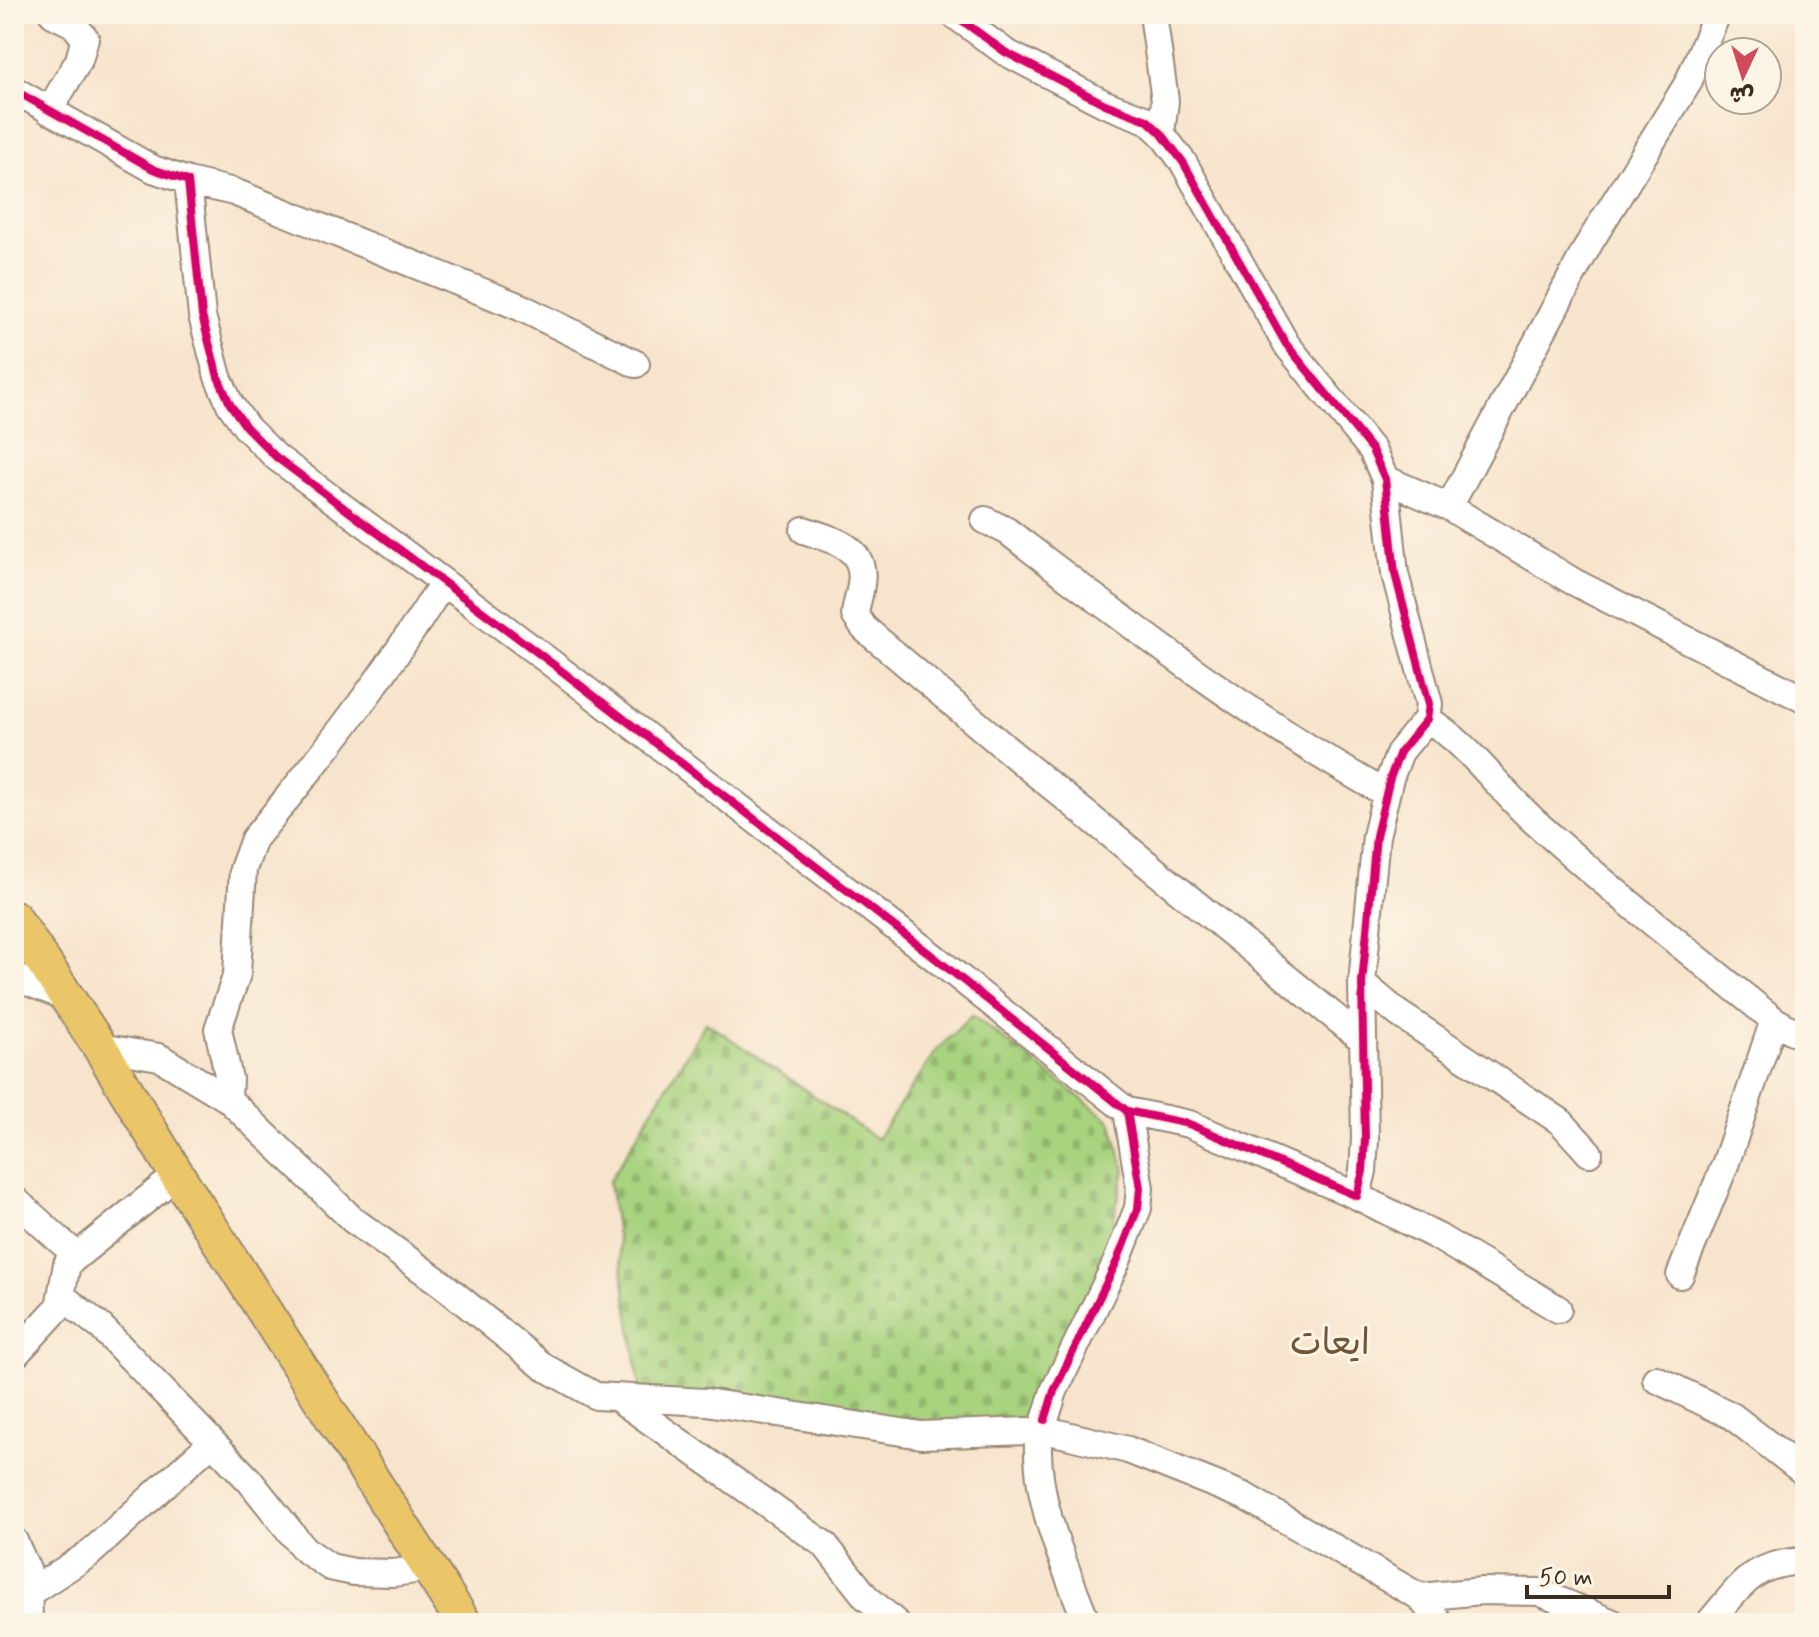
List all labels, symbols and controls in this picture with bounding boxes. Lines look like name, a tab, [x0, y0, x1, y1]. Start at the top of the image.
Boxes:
north arrow	[1703, 36, 1783, 116]
text: ش	[1729, 79, 1755, 109]
district label: ايعات	[1290, 1321, 1370, 1368]
scale bar	[1527, 1549, 1669, 1599]
text: 50 m	[1539, 1563, 1593, 1594]

